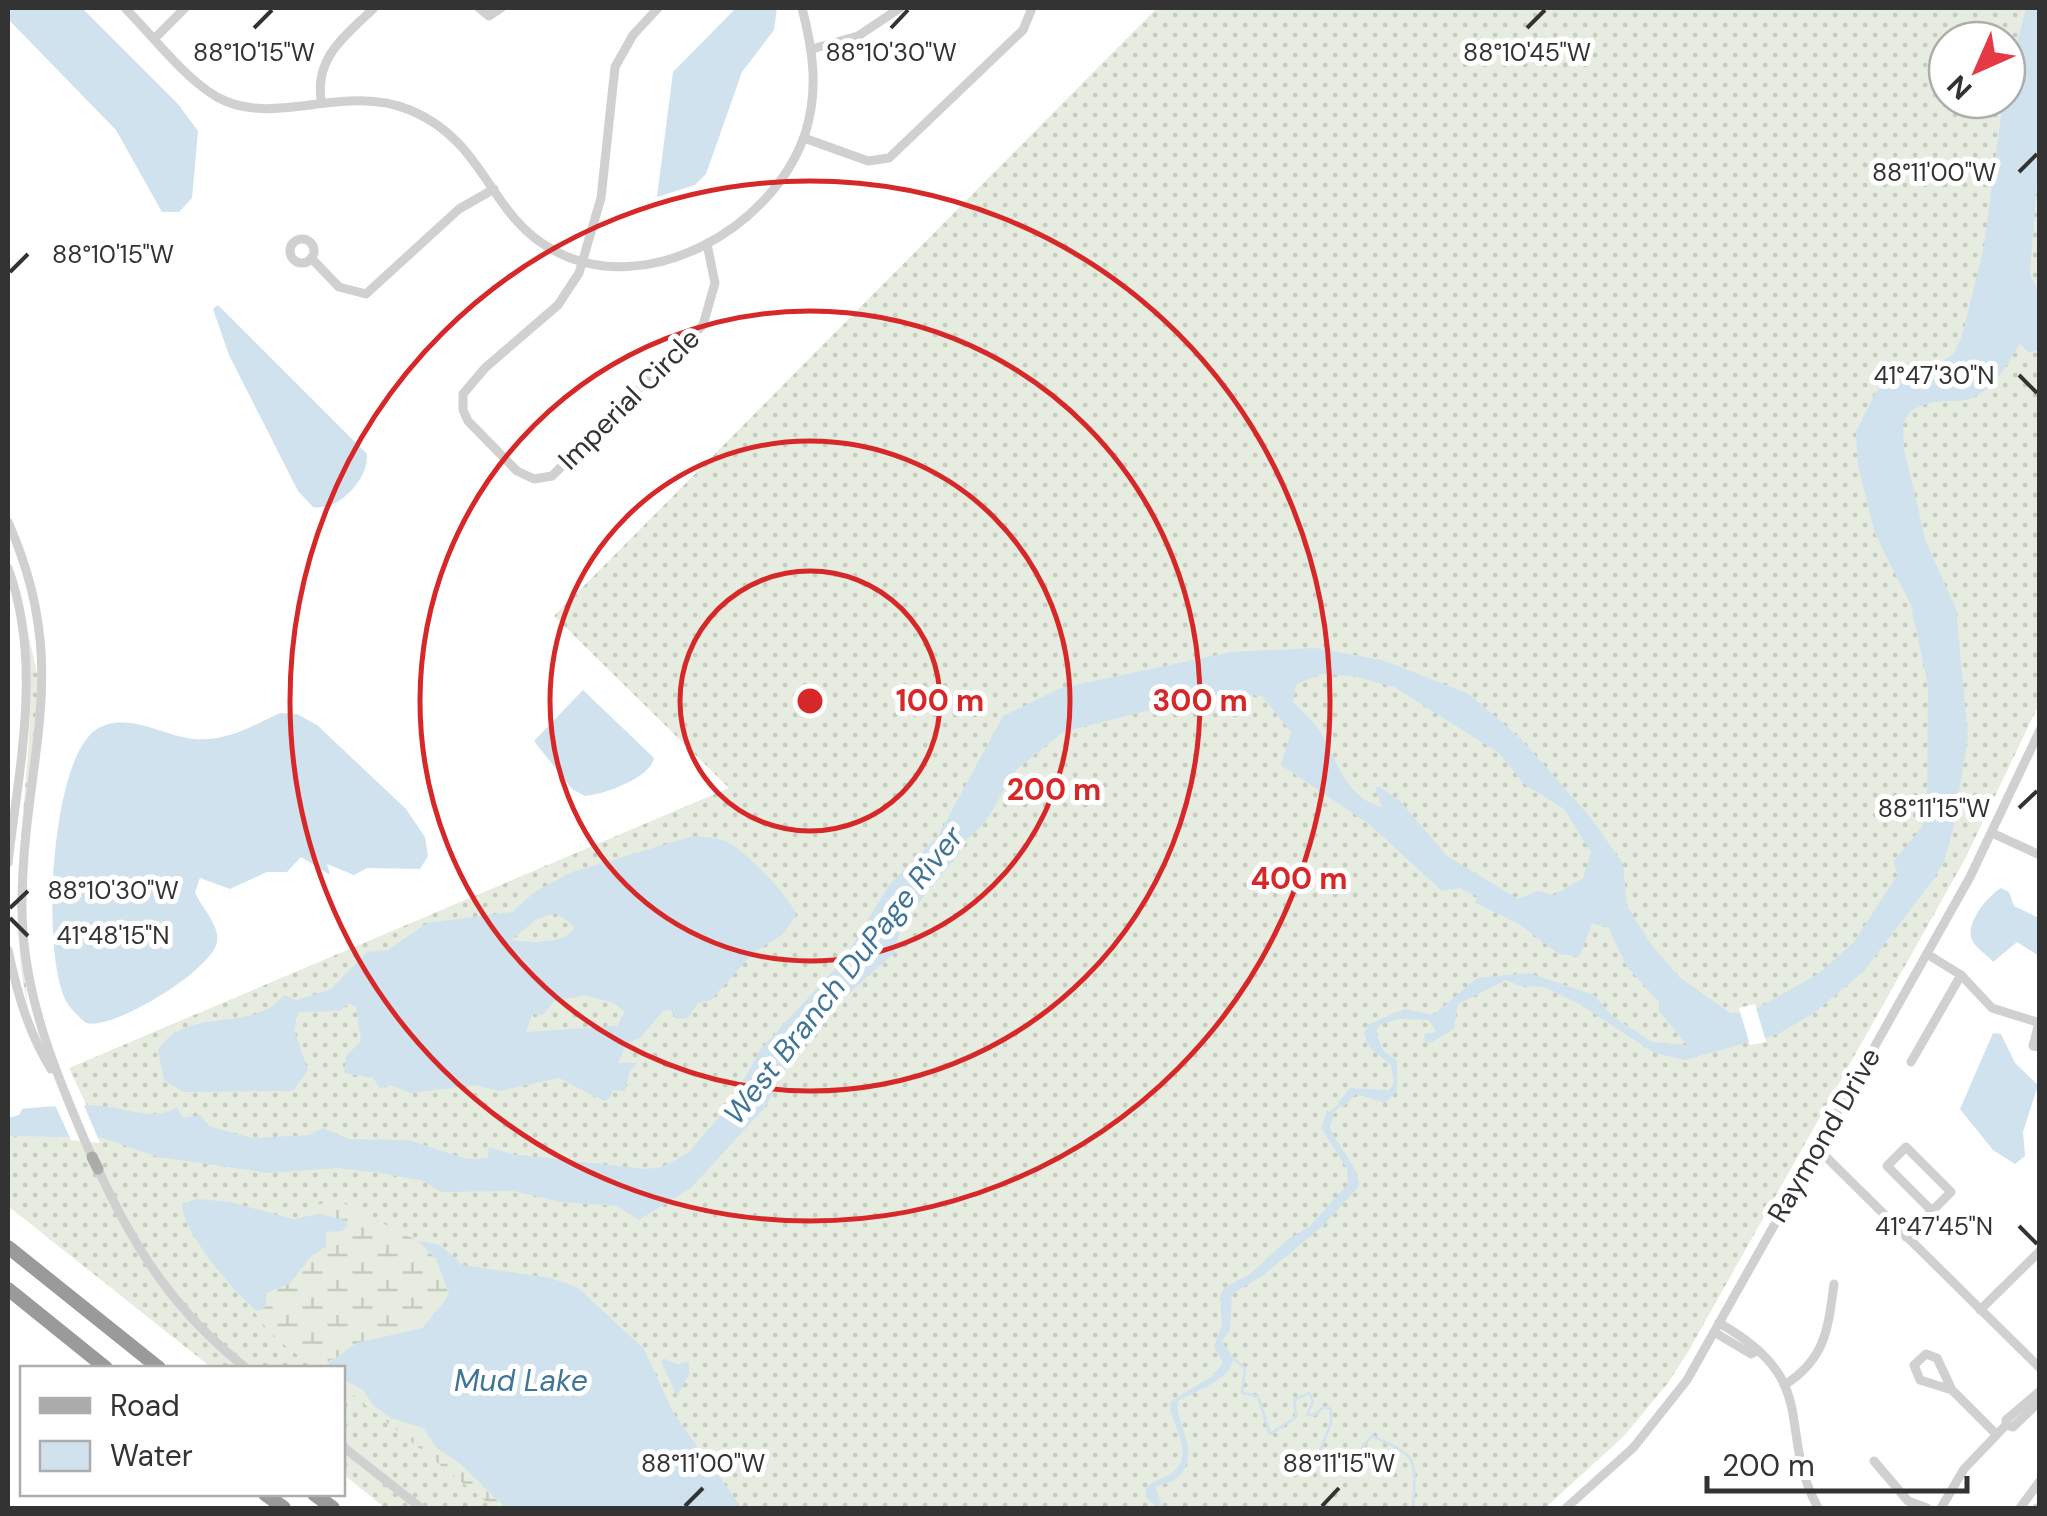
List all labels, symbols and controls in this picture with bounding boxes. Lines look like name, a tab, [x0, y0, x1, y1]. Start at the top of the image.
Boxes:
north arrow	[1927, 20, 2027, 120]
text: 88°10'15"W	[193, 36, 315, 69]
text: 88°10'30"W	[825, 36, 957, 69]
text: 88°10'45"W	[1463, 36, 1591, 69]
text: N	[1939, 67, 1980, 108]
text: 88°11'00"W	[1872, 156, 1996, 189]
text: 88°10'15"W	[52, 238, 174, 271]
street label: Imperial Circle	[550, 320, 708, 478]
text: 41°47'30"N	[1873, 359, 1995, 392]
text: 100 m	[896, 681, 984, 720]
text: 300 m	[1152, 681, 1248, 720]
centre of rings	[792, 683, 828, 719]
text: 200 m	[1007, 770, 1101, 809]
text: 88°11'15"W	[1878, 792, 1990, 825]
water label: West Branch DuPage River	[714, 817, 972, 1132]
text: 400 m	[1250, 859, 1348, 898]
text: 88°10'30"W	[47, 874, 179, 907]
text: 41°48'15"N	[56, 919, 170, 952]
street label: Raymond Drive	[1759, 1041, 1889, 1229]
text: 41°47'45"N	[1875, 1210, 1993, 1243]
water label: Mud Lake	[454, 1361, 588, 1400]
legend	[20, 1366, 345, 1496]
text: Road	[110, 1386, 180, 1425]
scale bar	[1707, 1431, 1967, 1493]
text: Water	[110, 1436, 193, 1475]
text: 200 m	[1722, 1446, 1815, 1485]
text: 88°11'00"W	[641, 1447, 765, 1480]
text: 88°11'15"W	[1283, 1447, 1395, 1480]

